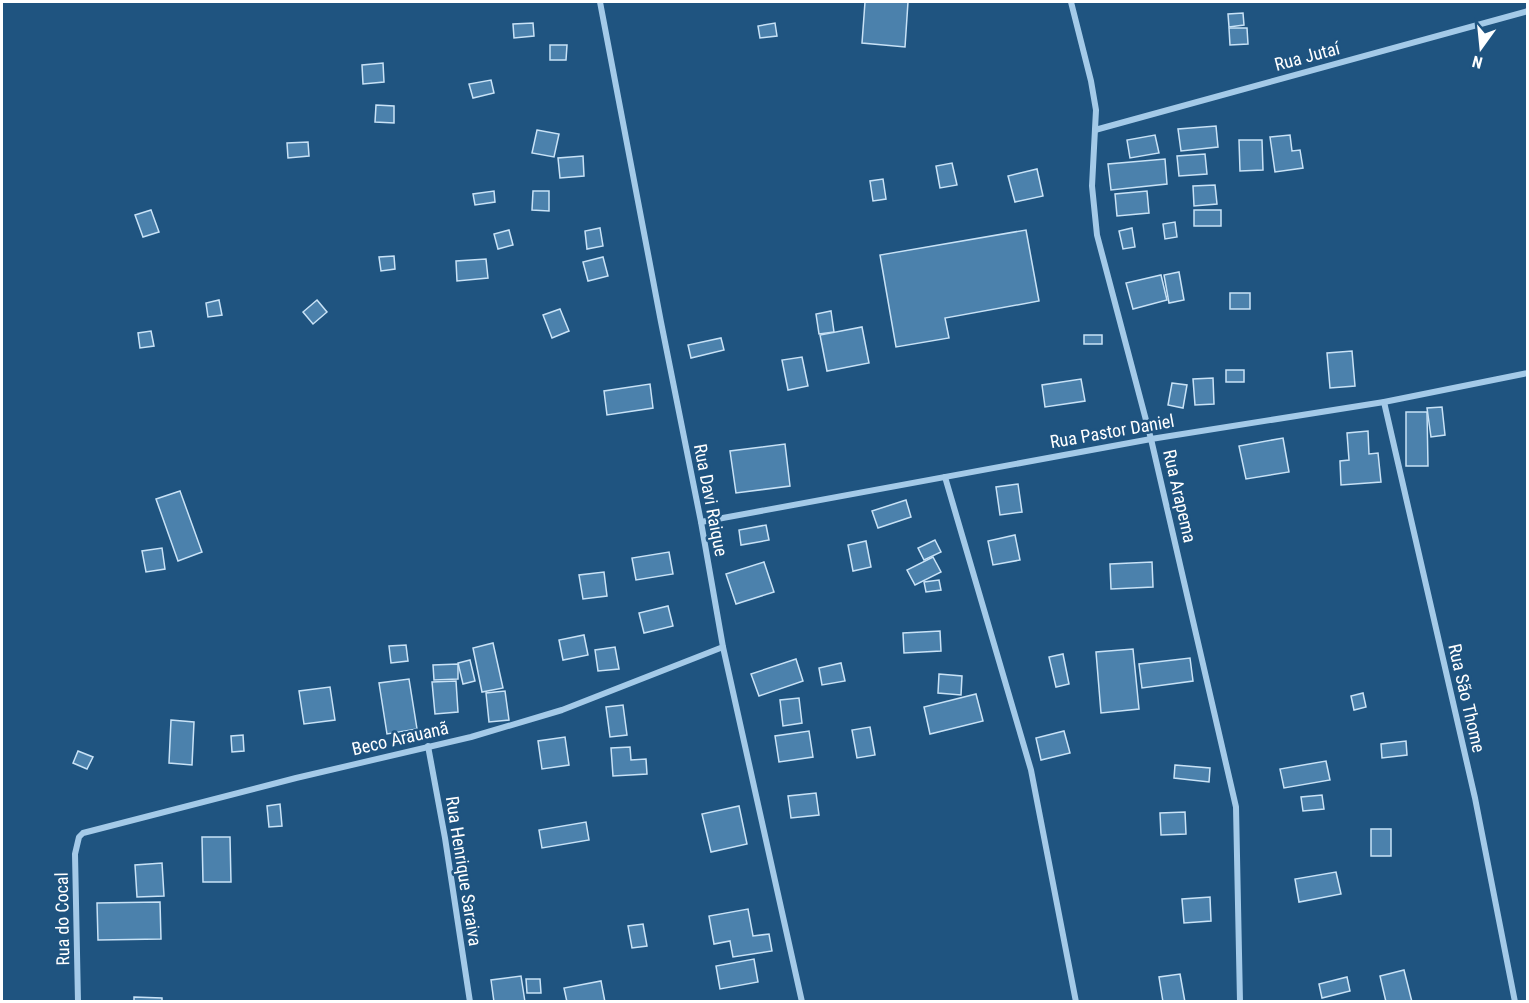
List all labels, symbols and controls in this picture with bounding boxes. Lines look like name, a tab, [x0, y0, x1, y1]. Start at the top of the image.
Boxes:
north arrow	[1451, 18, 1511, 78]
street label: Rua Jutaí	[1272, 37, 1343, 75]
text: N	[1470, 52, 1484, 72]
street label: Rua Pastor Daniel	[1048, 410, 1176, 452]
street label: Rua Davi Raique	[690, 442, 732, 558]
street label: Rua Arapema	[1159, 448, 1201, 544]
street label: Rua São Thome	[1444, 642, 1490, 754]
street label: Beco Arauanã	[350, 717, 450, 759]
street label: Rua Henrique Saraiva	[442, 795, 486, 947]
street label: Rua do Cocal	[51, 872, 73, 966]

